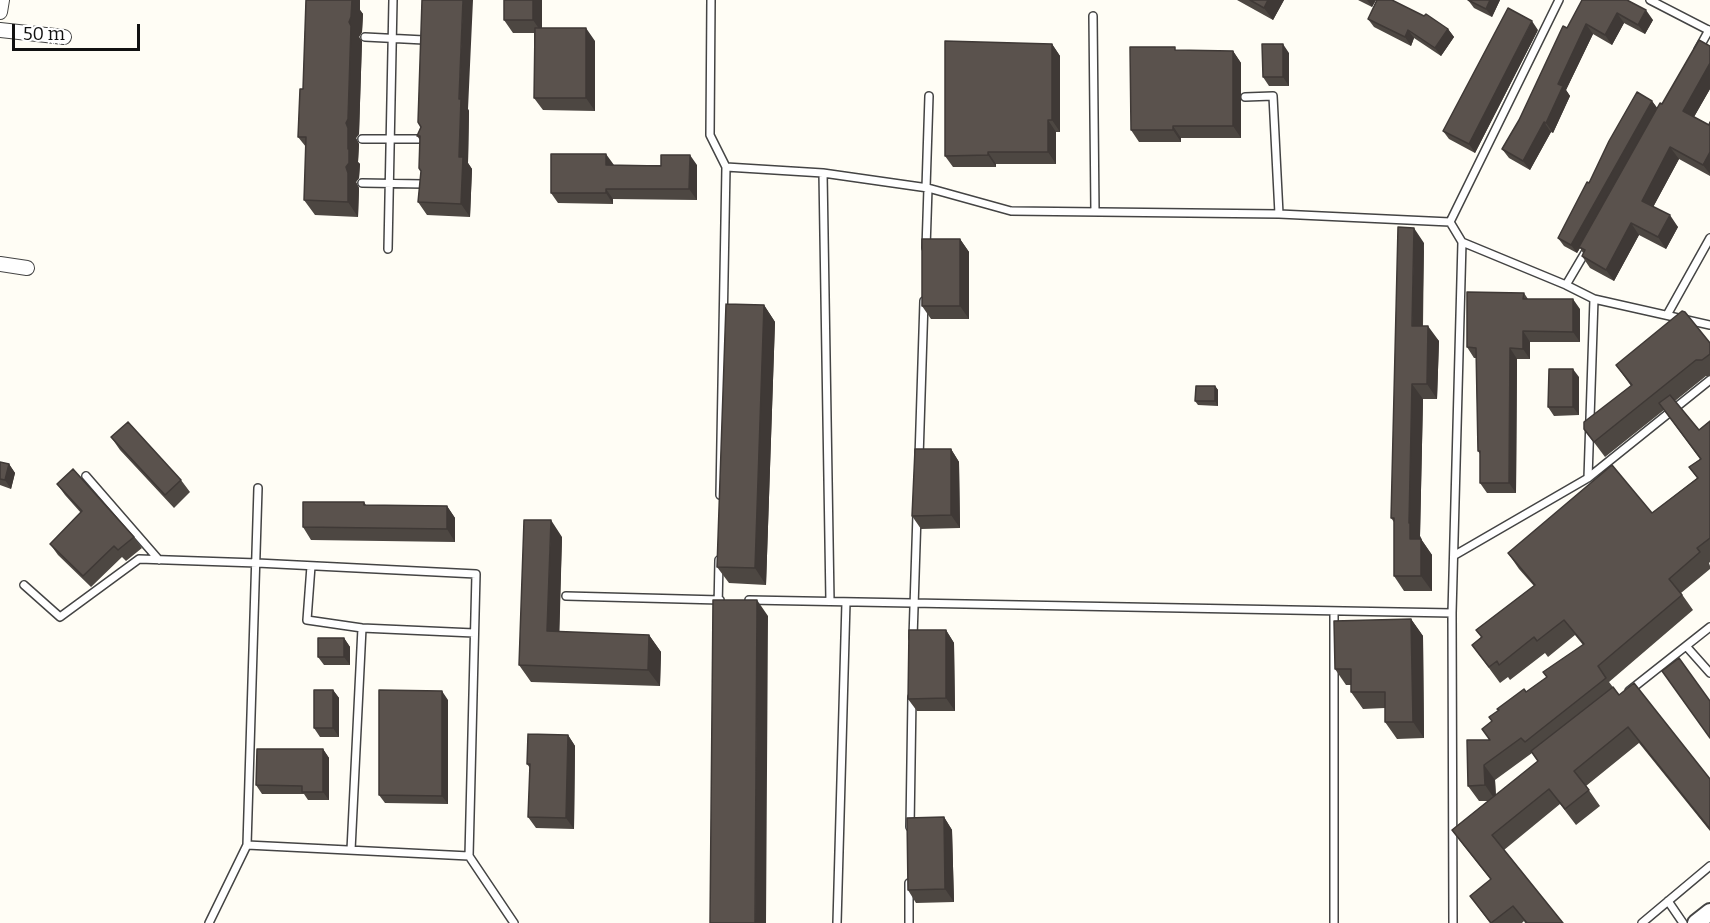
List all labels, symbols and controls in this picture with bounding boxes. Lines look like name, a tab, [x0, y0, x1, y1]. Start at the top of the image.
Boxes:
scale bar	[15, 12, 142, 50]
text: 50 m	[23, 23, 65, 45]

